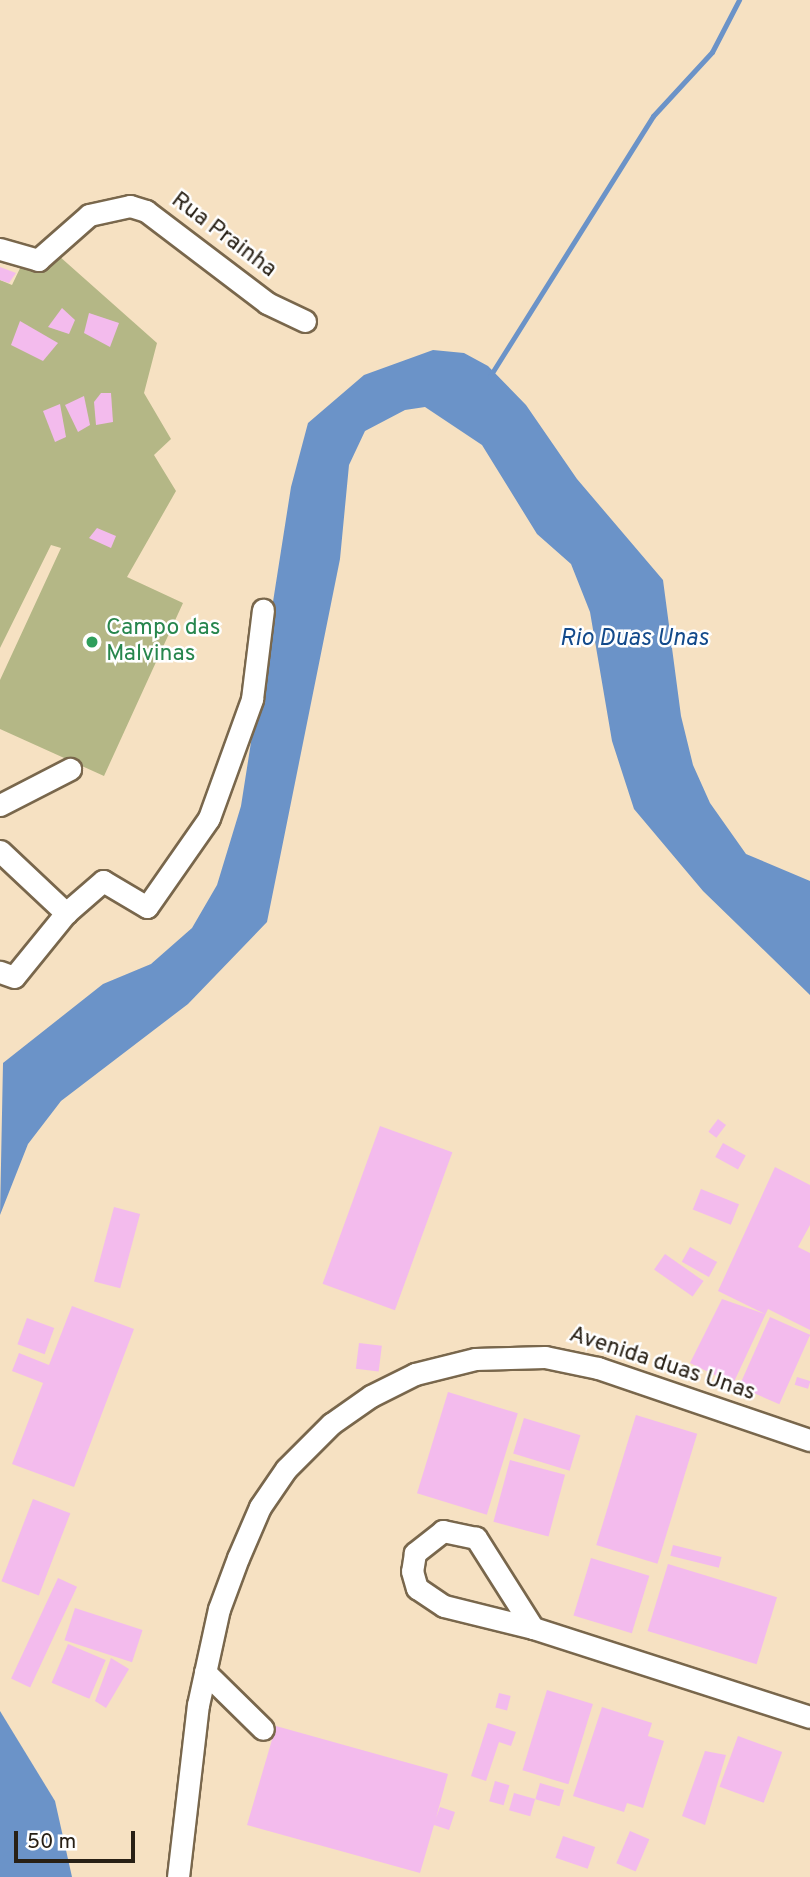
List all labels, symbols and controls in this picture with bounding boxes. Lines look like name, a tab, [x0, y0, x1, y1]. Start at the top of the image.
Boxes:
street label: Rua Prainha	[165, 187, 281, 285]
place label: Campo das Malvinas	[106, 615, 220, 669]
water label: Rio Duas Unas	[559, 626, 709, 654]
marker: Campo das Malvinas	[84, 634, 100, 650]
street label: Avenida duas Unas	[565, 1322, 759, 1408]
scale bar	[18, 1818, 138, 1862]
text: 50 m	[27, 1829, 76, 1856]

